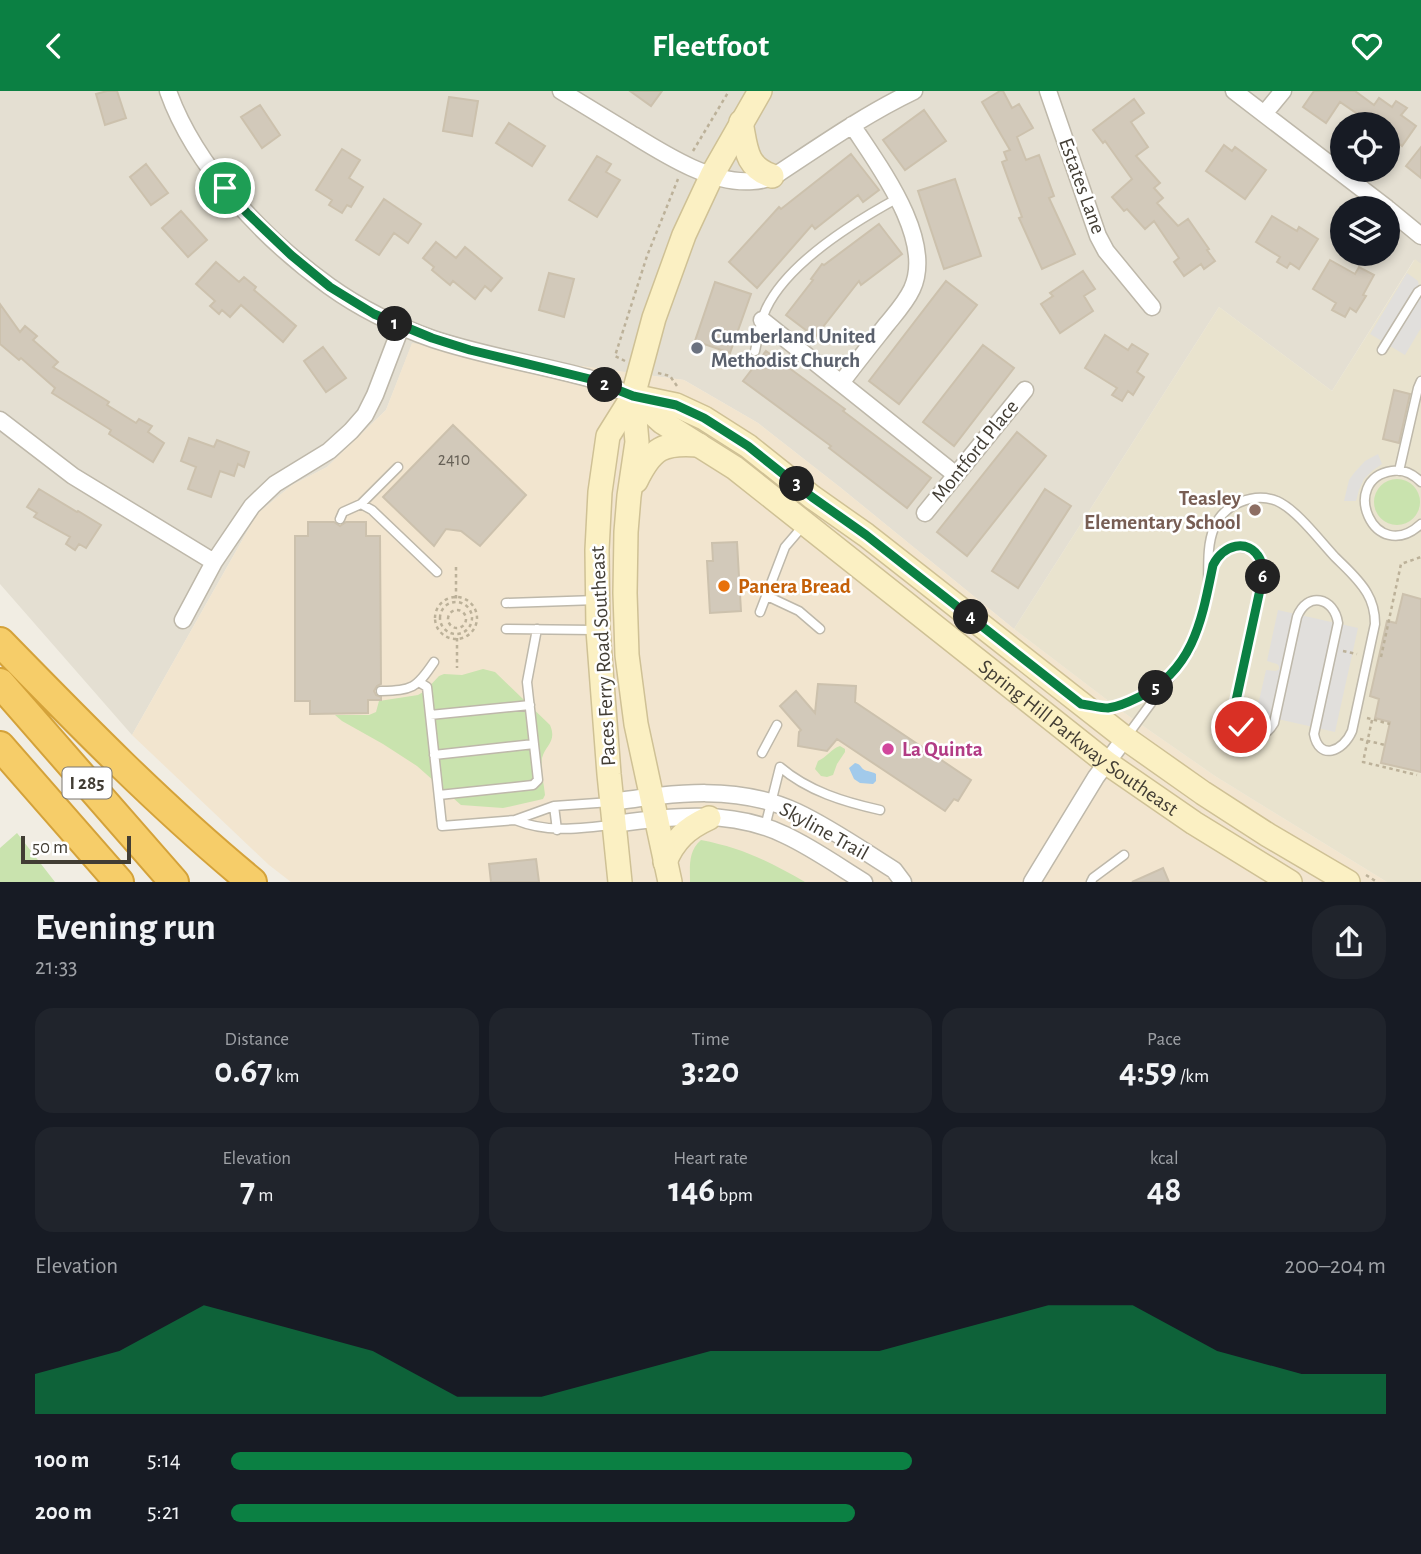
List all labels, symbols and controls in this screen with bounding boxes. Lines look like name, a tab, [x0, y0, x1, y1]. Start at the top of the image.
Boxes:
icon: back	[35, 27, 73, 65]
icon: heart	[1348, 27, 1386, 65]
text: Fleetfoot	[652, 30, 769, 62]
map controls	[1330, 112, 1400, 266]
button: locate	[1330, 112, 1400, 182]
street label: Estates Lane	[1055, 135, 1109, 237]
pin	[195, 158, 255, 218]
icon: arrive	[206, 169, 244, 207]
button: layers	[1330, 196, 1400, 266]
pin: 1	[378, 307, 412, 341]
text: 1	[391, 314, 398, 333]
place label: Cumberland United Methodist Church	[711, 326, 876, 371]
marker: Cumberland United Methodist Church	[689, 340, 705, 356]
pin: 2	[588, 367, 622, 403]
text: 2	[600, 375, 609, 394]
street label: Montford Place	[928, 396, 1022, 506]
house number: 2410	[438, 451, 470, 469]
pin: 3	[780, 467, 814, 501]
text: 3	[792, 474, 801, 493]
place label: Teasley Elementary School	[1084, 488, 1242, 533]
marker: Teasley Elementary School	[1247, 502, 1263, 518]
street label: Paces Ferry Road Southeast	[587, 545, 619, 767]
pin: 6	[1246, 559, 1280, 595]
text: 6	[1258, 567, 1267, 586]
place label: Panera Bread	[738, 576, 851, 597]
marker: Panera Bread	[716, 578, 732, 594]
pin: 4	[954, 599, 988, 635]
text: 4	[966, 607, 975, 626]
street label: Spring Hill Parkway Southeast	[975, 655, 1182, 820]
pin: 5	[1138, 671, 1174, 705]
text: 5	[1151, 678, 1160, 697]
pin	[1211, 697, 1271, 757]
icon: check	[1222, 708, 1260, 746]
place label: La Quinta	[902, 739, 983, 761]
marker: La Quinta	[880, 741, 896, 757]
road number: I 285	[62, 768, 112, 799]
street label: Skyline Trail	[776, 798, 872, 864]
scale bar	[21, 833, 131, 865]
text: 50 m	[32, 838, 68, 857]
button: share	[1312, 905, 1386, 979]
text: Evening run	[35, 909, 216, 947]
text: 21:33	[35, 956, 78, 979]
text: Distance	[225, 1030, 289, 1049]
text: Time	[692, 1030, 729, 1049]
text: Pace	[1147, 1030, 1181, 1049]
text: 0.67	[214, 1054, 272, 1089]
text: 3:20	[682, 1054, 739, 1089]
text: 4:59	[1119, 1054, 1177, 1089]
text: km	[272, 1067, 299, 1086]
text: /km	[1177, 1067, 1209, 1086]
text: Elevation	[222, 1149, 291, 1168]
text: Heart rate	[673, 1149, 748, 1168]
text: kcal	[1150, 1149, 1179, 1168]
text: 7	[240, 1173, 255, 1208]
text: 146	[668, 1173, 715, 1208]
text: 48	[1147, 1173, 1182, 1208]
text: m	[255, 1186, 274, 1205]
text: bpm	[715, 1186, 753, 1205]
text: Elevation	[35, 1255, 118, 1278]
text: 200–204 m	[1284, 1255, 1386, 1278]
text: 100 m	[35, 1449, 89, 1472]
text: 5:14	[147, 1449, 181, 1472]
text: 200 m	[35, 1501, 92, 1524]
text: 5:21	[147, 1501, 180, 1524]

